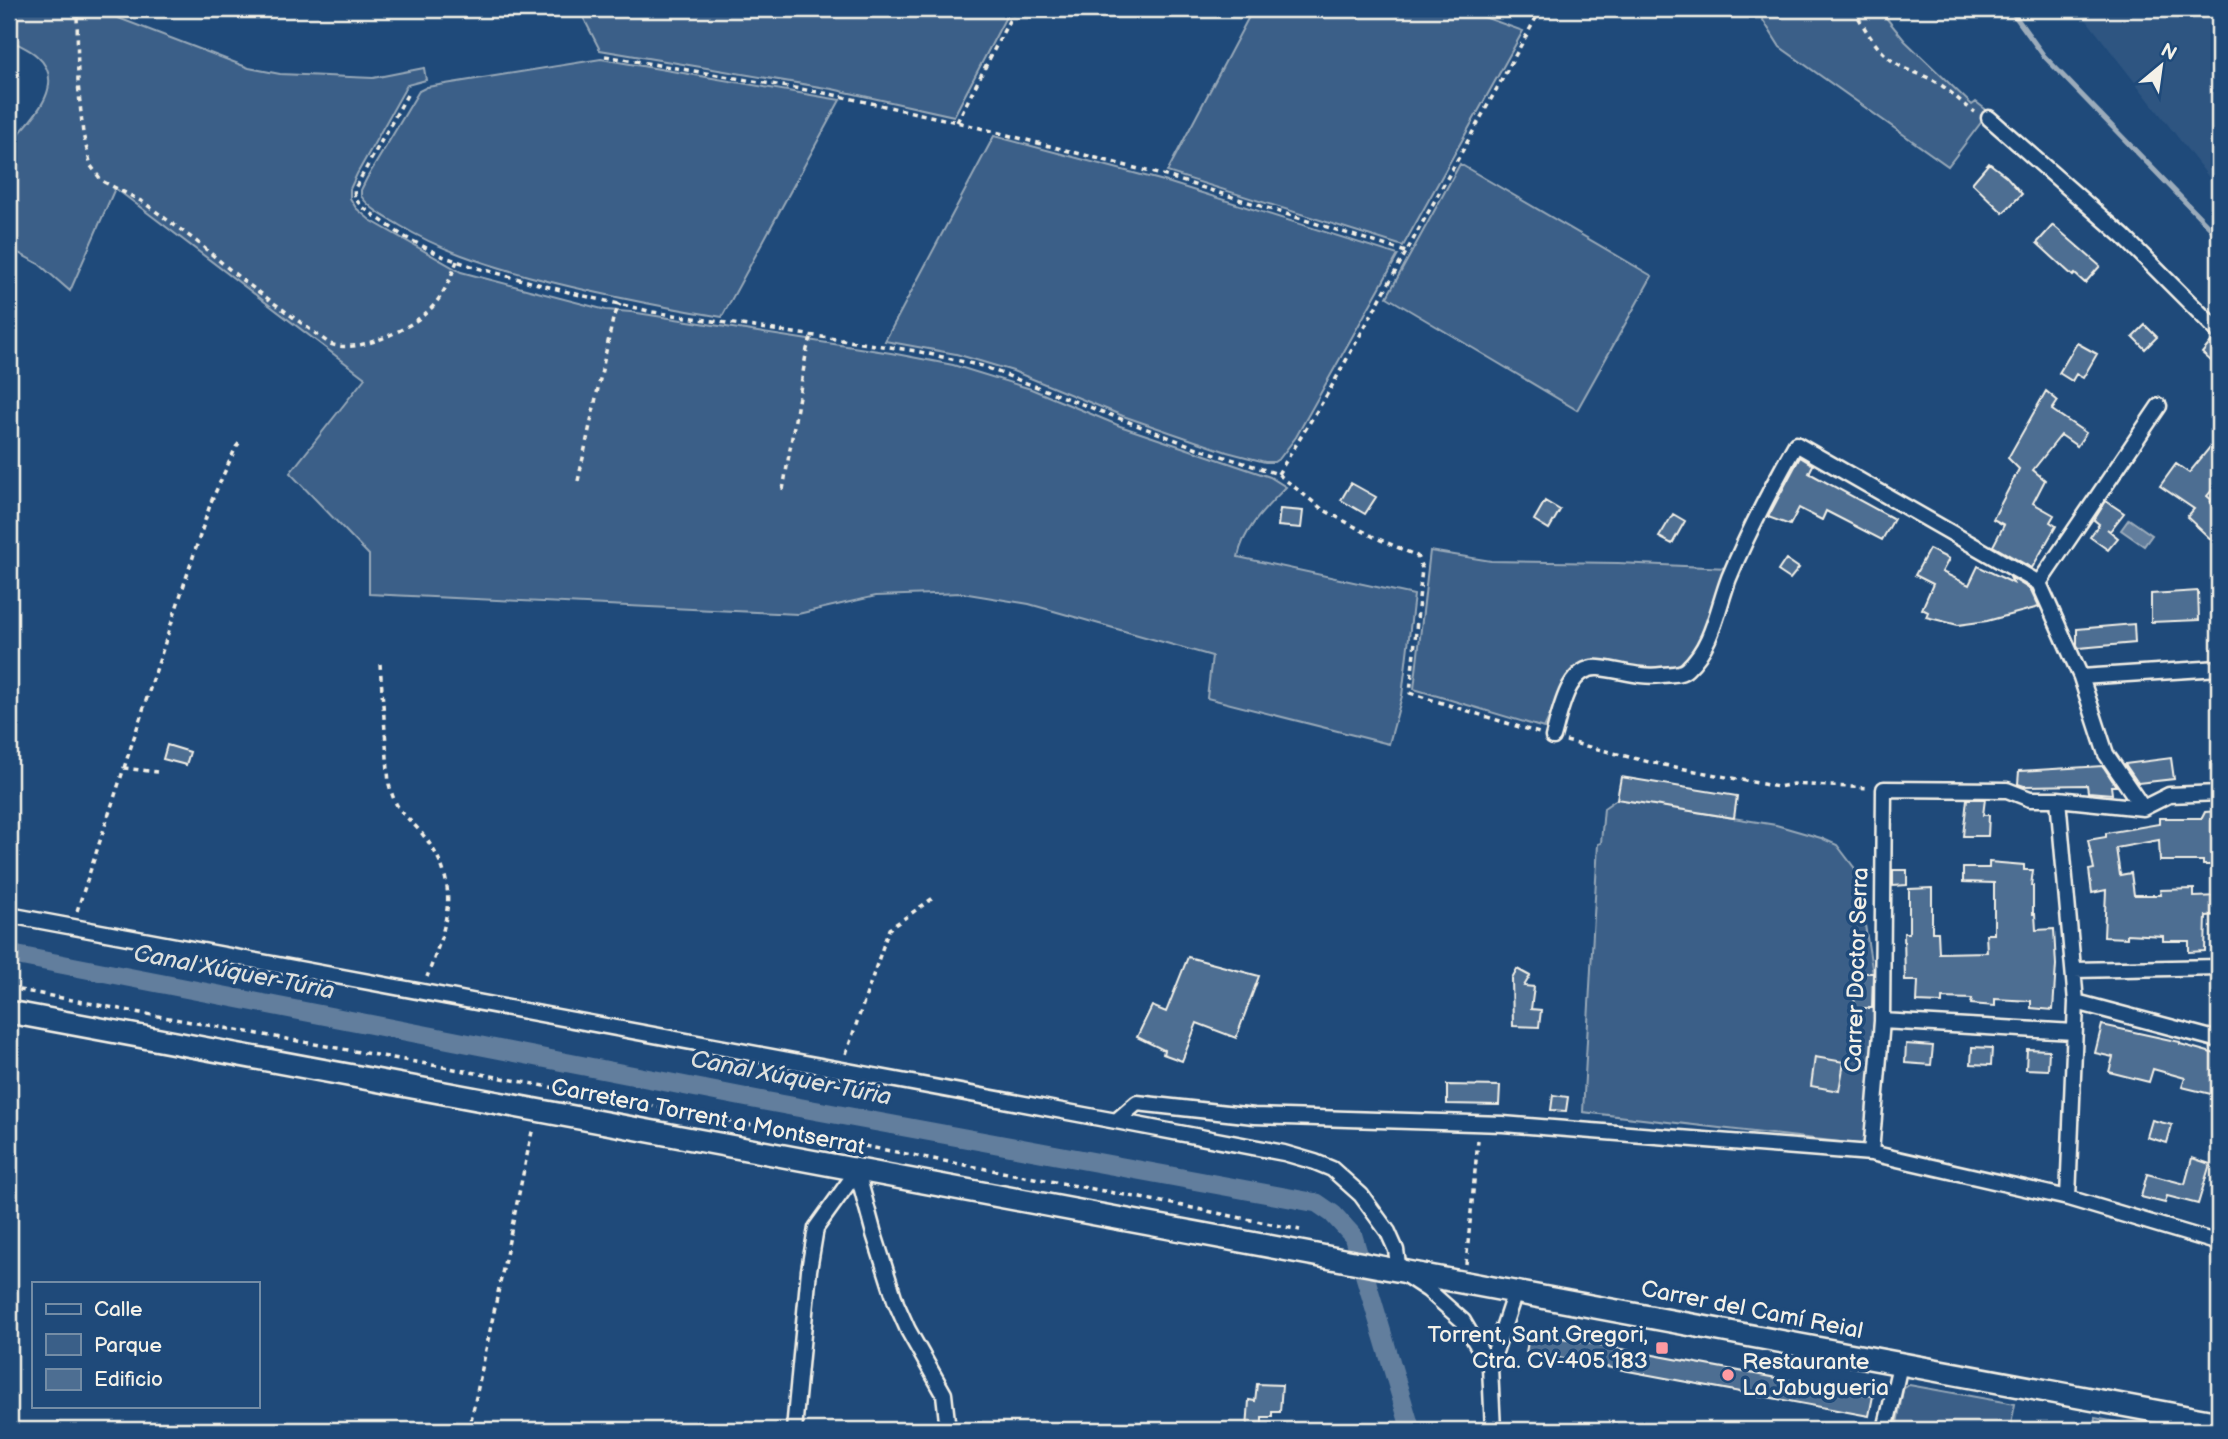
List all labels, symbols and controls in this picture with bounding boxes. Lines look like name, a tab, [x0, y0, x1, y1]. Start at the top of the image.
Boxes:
north arrow	[2126, 32, 2196, 102]
text: N	[2157, 39, 2180, 66]
street label: Carrer Doctor Serra	[1839, 867, 1875, 1073]
water label: Canal Xúquer-Túria	[131, 938, 337, 1006]
water label: Canal Xúquer-Túria	[688, 1044, 894, 1112]
street label: Carretera Torrent a Montserrat	[549, 1073, 867, 1161]
street label: Carrer del Camí Reial	[1639, 1275, 1865, 1345]
legend	[32, 1282, 259, 1408]
text: Calle	[94, 1297, 143, 1322]
place label: Torrent, Sant Gregori, Ctra. CV-405 183	[1428, 1321, 1648, 1375]
text: Parque	[94, 1333, 162, 1358]
marker: Torrent, Sant Gregori, Ctra. CV-405 183	[1654, 1340, 1670, 1356]
place label: Restaurante La Jabugueria	[1742, 1348, 1889, 1402]
text: Edificio	[94, 1367, 163, 1392]
marker: Restaurante La Jabugueria	[1720, 1367, 1736, 1383]

